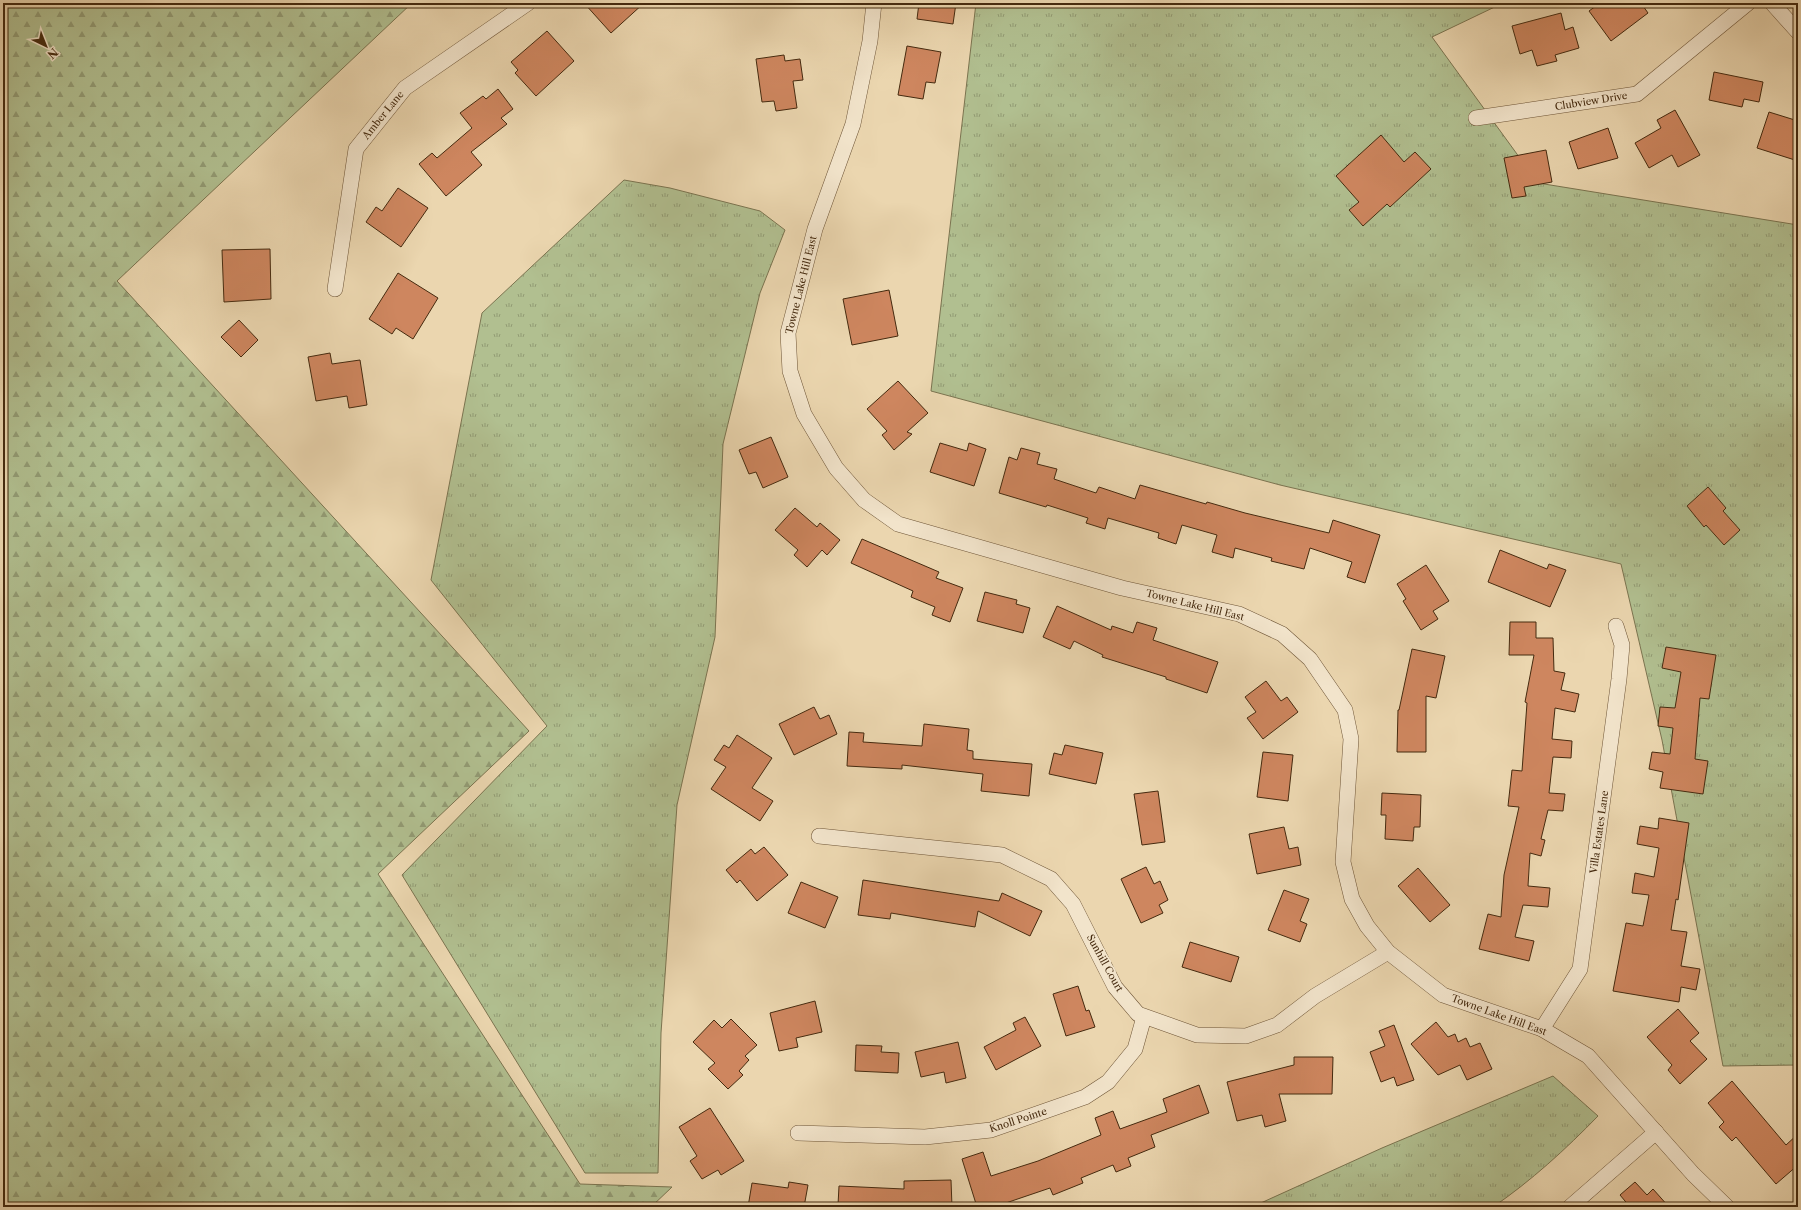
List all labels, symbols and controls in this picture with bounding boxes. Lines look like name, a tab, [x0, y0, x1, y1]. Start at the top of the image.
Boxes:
north arrow	[26, 26, 66, 66]
text: N	[44, 45, 61, 62]
street label: Amber Lane	[359, 88, 407, 143]
street label: Clubview Drive	[1554, 89, 1629, 113]
street label: Towne Lake Hill East	[782, 234, 820, 336]
street label: Towne Lake Hill East	[1144, 586, 1246, 624]
street label: Villa Estates Lane	[1587, 789, 1611, 875]
street label: Sunhill Court	[1084, 932, 1126, 995]
street label: Towne Lake Hill East	[1449, 992, 1549, 1039]
street label: Knoll Pointe	[988, 1104, 1049, 1135]

